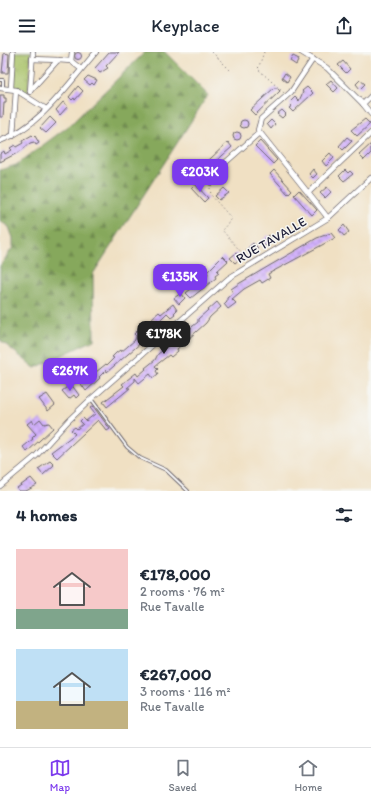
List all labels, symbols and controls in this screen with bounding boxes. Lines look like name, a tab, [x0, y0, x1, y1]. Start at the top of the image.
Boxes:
icon: menu	[16, 15, 38, 37]
text: Keyplace	[151, 15, 220, 37]
icon: share	[333, 15, 355, 37]
pin: €203K	[172, 159, 228, 193]
text: €203K	[181, 164, 219, 179]
street label: RUE TAVALLE	[233, 214, 309, 266]
pin: €135K	[152, 264, 208, 298]
text: €135K	[162, 269, 198, 284]
pin: €178K	[136, 321, 192, 355]
text: €178K	[146, 326, 182, 341]
pin: €267K	[42, 358, 98, 392]
text: €267K	[52, 363, 88, 378]
icon: filters	[333, 504, 355, 526]
text: 4 homes	[16, 505, 77, 525]
text: €178,000	[140, 564, 211, 584]
icon: home	[48, 565, 96, 613]
text: 2 rooms · 76 m²	[140, 584, 225, 599]
text: Rue Tavalle	[140, 599, 204, 614]
text: €267,000	[140, 664, 212, 684]
icon: home	[48, 665, 96, 713]
text: 3 rooms · 116 m²	[140, 684, 231, 699]
text: Rue Tavalle	[140, 699, 204, 714]
tab: Map	[49, 757, 71, 794]
tab: Saved	[169, 757, 197, 794]
tab: Home	[294, 757, 322, 794]

